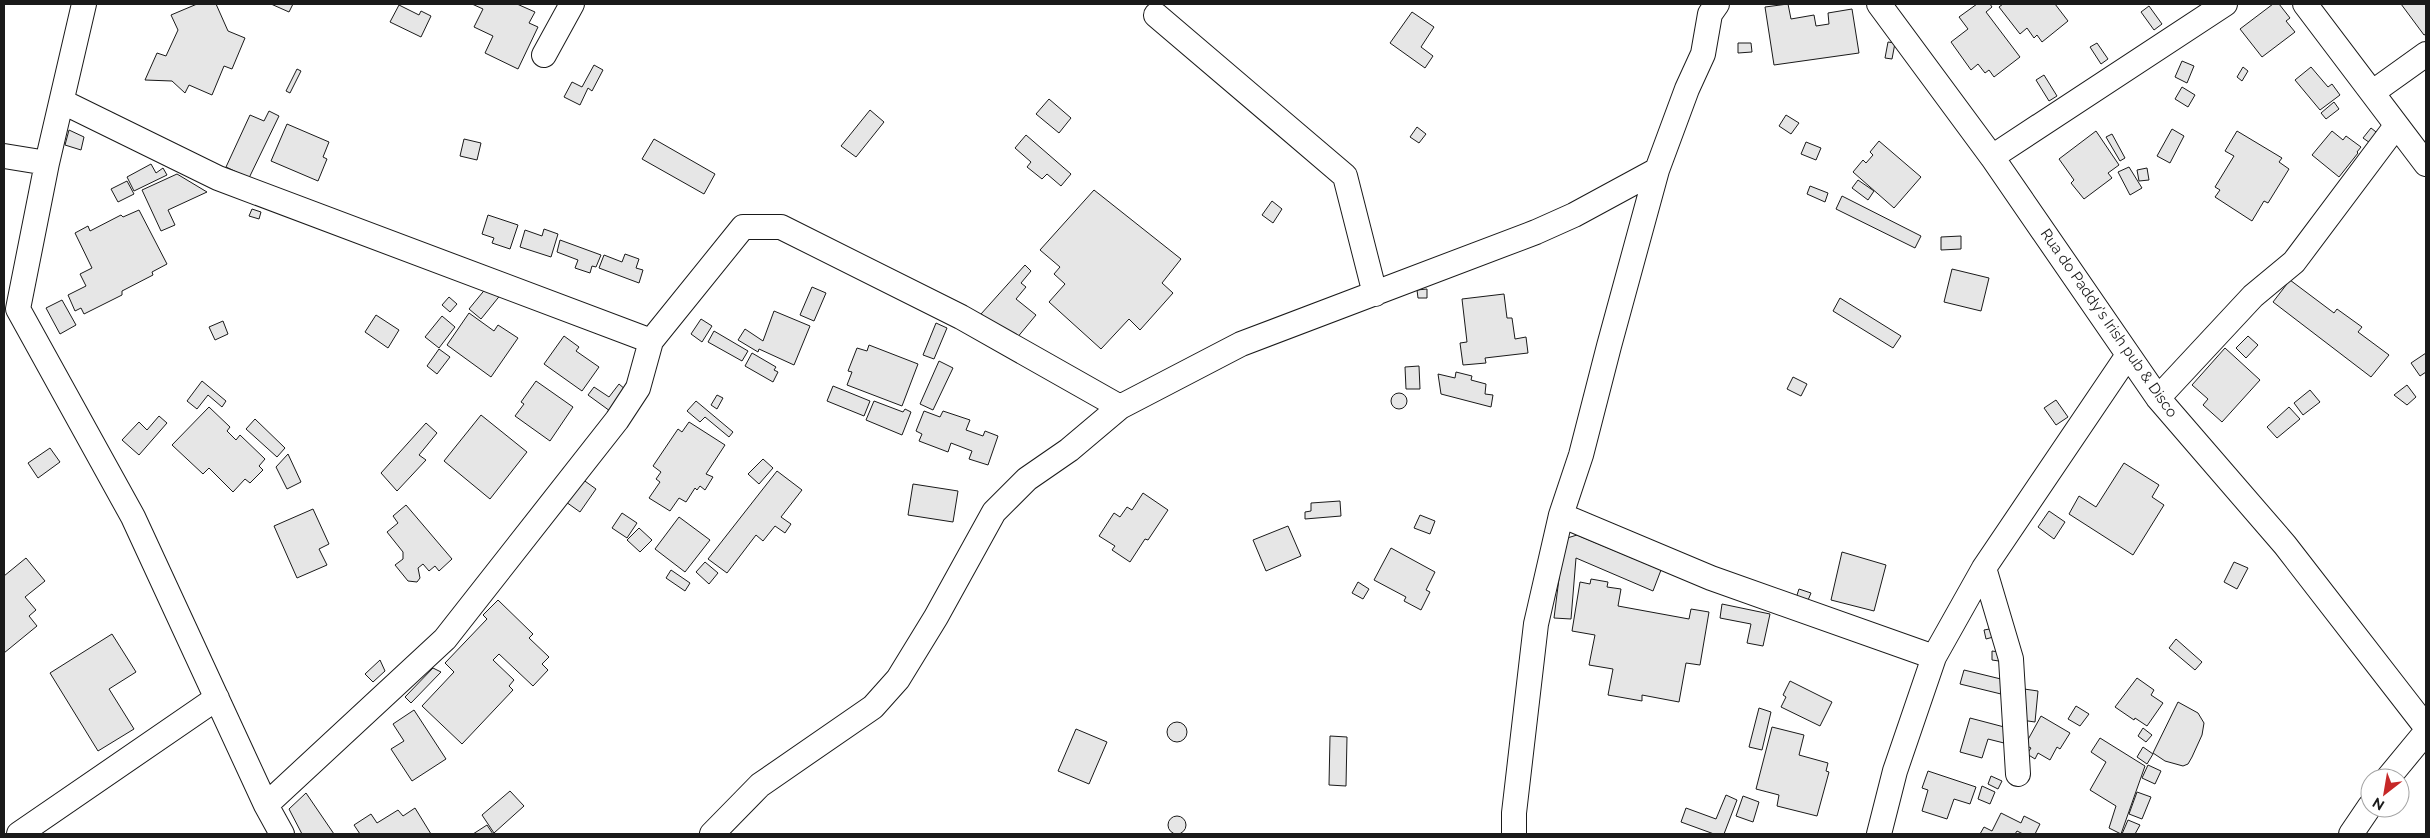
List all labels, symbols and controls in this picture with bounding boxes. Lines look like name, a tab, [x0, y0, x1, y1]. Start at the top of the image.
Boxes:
street label: Rua do Paddy's Irish pub & Disco	[2037, 225, 2181, 421]
north arrow	[2360, 768, 2410, 818]
text: N	[2370, 795, 2387, 814]

